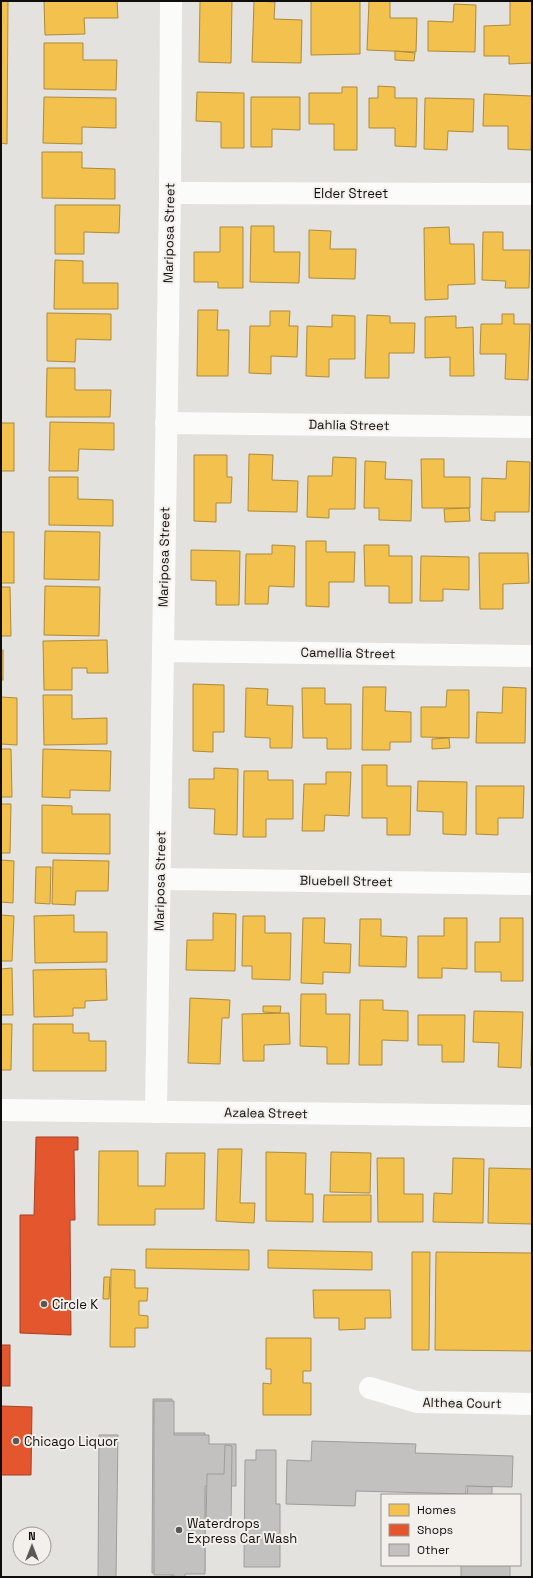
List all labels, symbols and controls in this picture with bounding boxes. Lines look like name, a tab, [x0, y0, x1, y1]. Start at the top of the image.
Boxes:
street label: Mariposa Street	[160, 183, 178, 283]
street label: Elder Street	[314, 185, 388, 202]
street label: Dahlia Street	[308, 416, 390, 434]
street label: Mariposa Street	[155, 507, 173, 607]
street label: Camellia Street	[300, 644, 396, 662]
street label: Mariposa Street	[151, 831, 169, 931]
street label: Bluebell Street	[299, 872, 393, 890]
street label: Azalea Street	[224, 1104, 308, 1122]
place label: Circle K	[52, 1296, 98, 1313]
marker: Circle K	[39, 1299, 49, 1309]
street label: Althea Court	[422, 1394, 502, 1412]
place label: Chicago Liquor	[24, 1433, 118, 1450]
marker: Chicago Liquor	[11, 1436, 21, 1446]
legend	[381, 1494, 521, 1566]
text: Homes	[417, 1502, 456, 1518]
place label: Waterdrops Express Car Wash	[187, 1515, 297, 1547]
text: Shops	[417, 1522, 453, 1538]
marker: Waterdrops Express Car Wash	[174, 1525, 184, 1535]
north arrow	[12, 1526, 52, 1566]
text: N	[28, 1529, 36, 1543]
text: Other	[417, 1542, 450, 1558]

